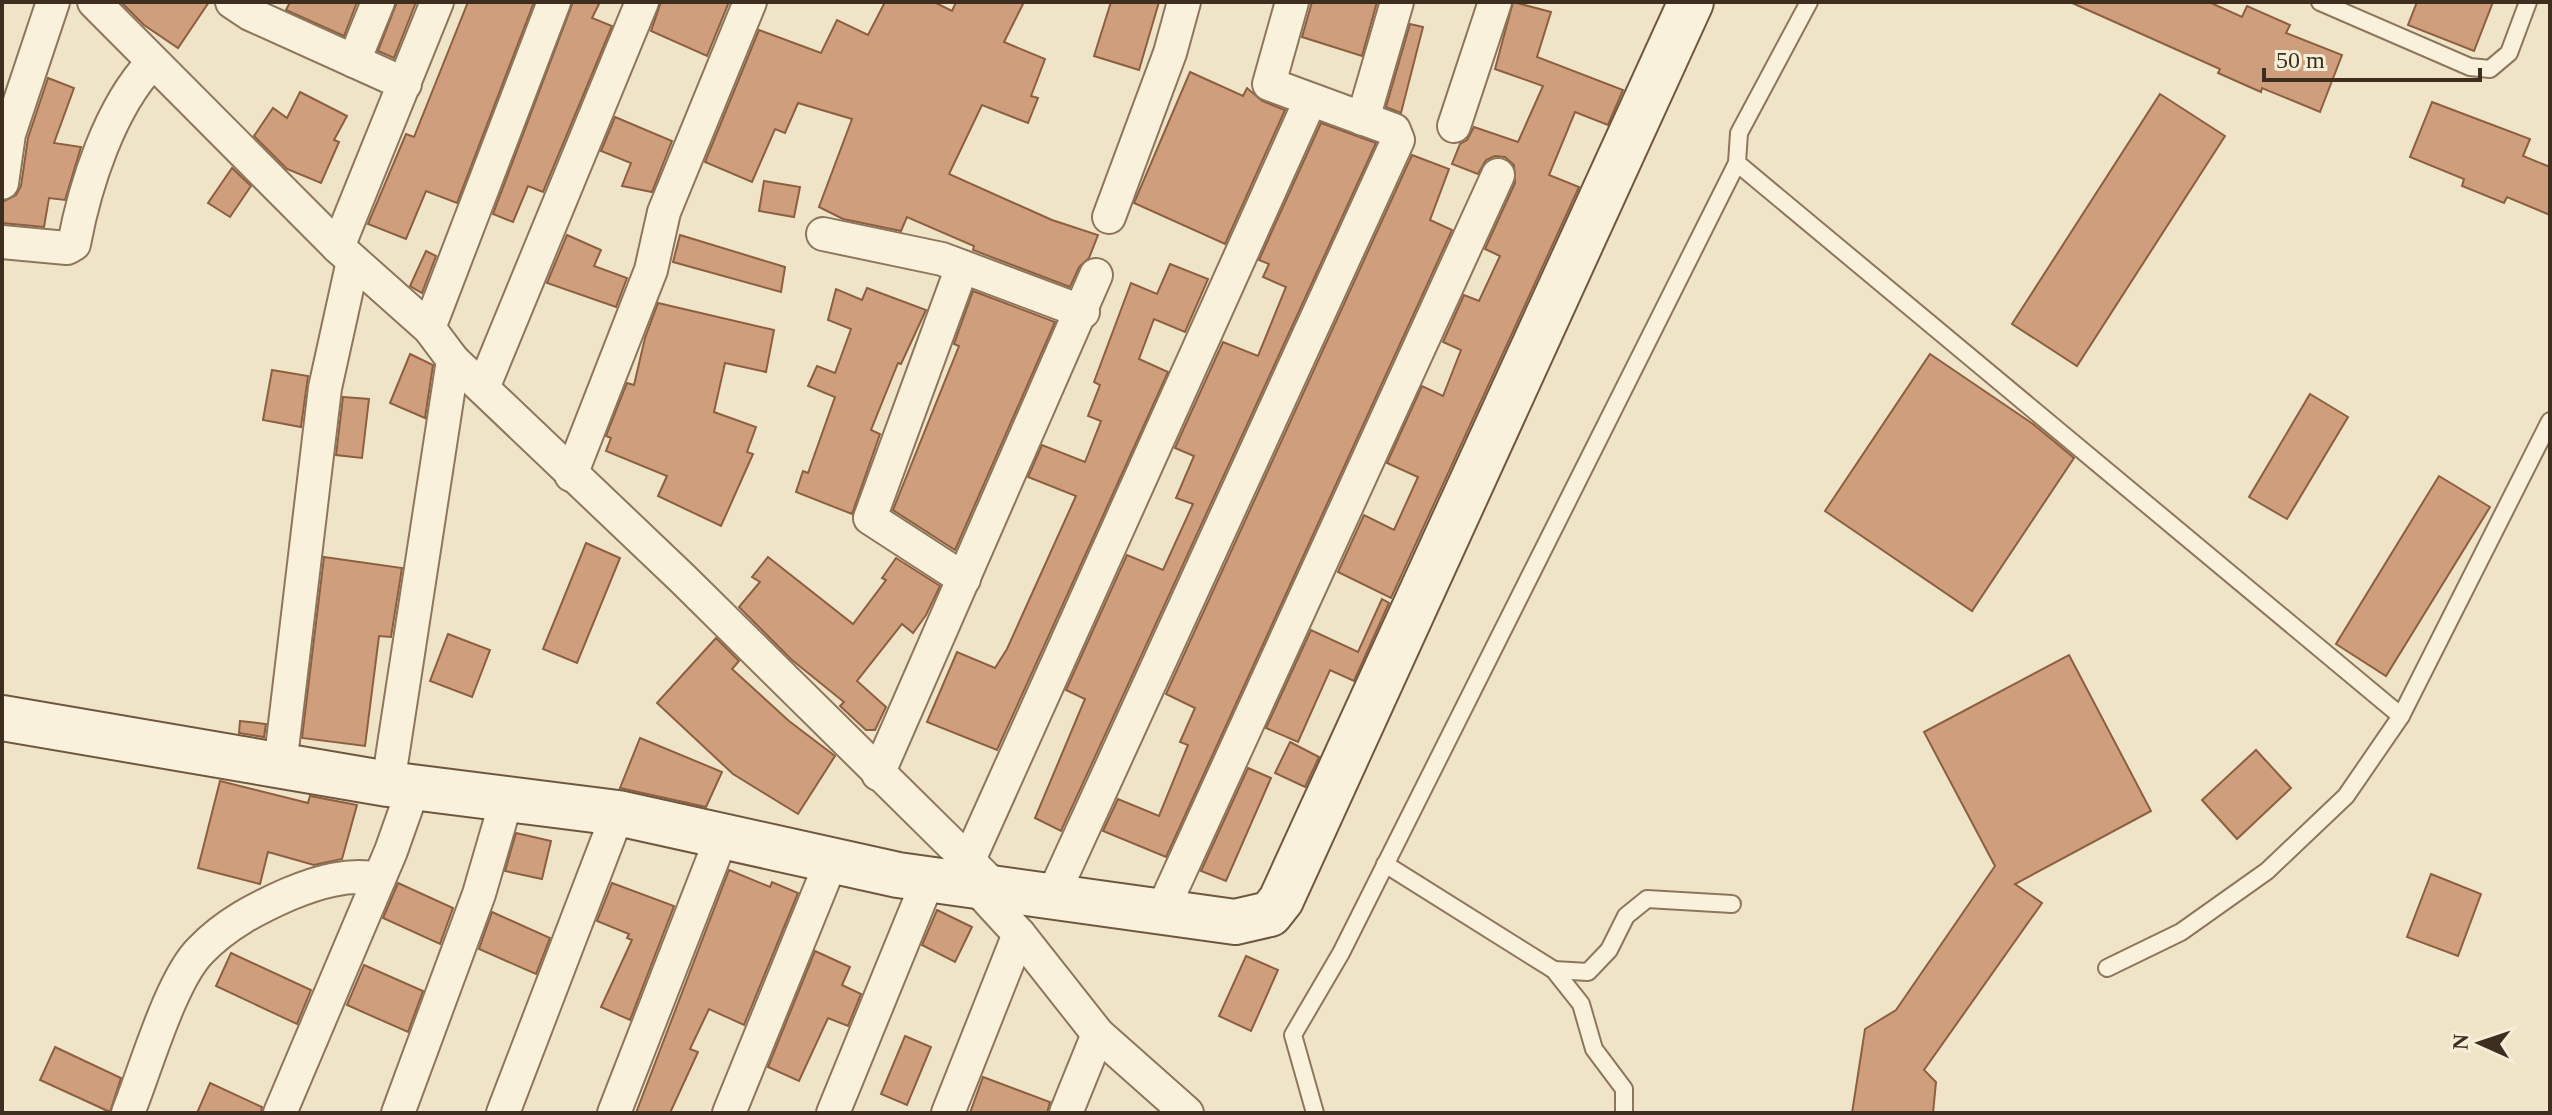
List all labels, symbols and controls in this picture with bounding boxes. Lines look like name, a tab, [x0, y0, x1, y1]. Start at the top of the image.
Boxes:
scale bar	[2264, 32, 2480, 82]
text: 50 m	[2276, 47, 2325, 73]
north arrow	[2440, 1003, 2520, 1083]
text: N	[2448, 1033, 2473, 1051]

